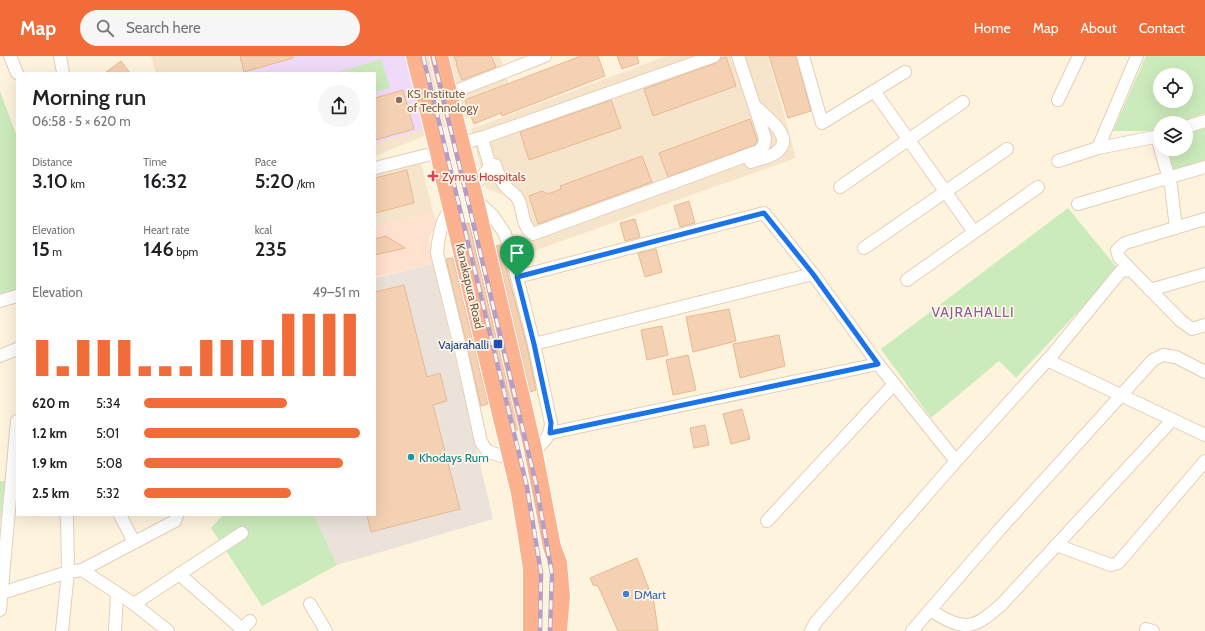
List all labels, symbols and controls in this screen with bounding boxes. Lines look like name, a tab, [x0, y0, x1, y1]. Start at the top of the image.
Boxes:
search box	[80, 10, 360, 46]
text: Map	[20, 17, 56, 40]
icon: search	[94, 17, 116, 39]
text: Search here	[126, 19, 201, 37]
text: Home	[974, 19, 1011, 37]
text: Map	[1033, 19, 1058, 37]
text: About	[1080, 19, 1117, 37]
text: Contact	[1139, 19, 1185, 37]
map controls	[1153, 68, 1193, 156]
button: locate	[1153, 68, 1193, 108]
text: Morning run	[32, 84, 146, 111]
button: share	[318, 85, 360, 127]
place label: KS Institute of Technology	[407, 86, 478, 115]
marker: KS Institute of Technology	[394, 95, 404, 105]
text: 06:58 · 5 × 620 m	[32, 113, 131, 129]
button: layers	[1153, 116, 1193, 156]
text: Distance	[32, 155, 73, 169]
text: Time	[143, 155, 167, 169]
text: Pace	[255, 155, 277, 169]
text: 3.10	[32, 169, 68, 193]
text: 16:32	[143, 169, 187, 193]
text: 5:20	[255, 169, 294, 193]
place label: Zymus Hospitals	[442, 169, 526, 184]
marker: Zymus Hospitals	[427, 170, 439, 182]
text: km	[68, 177, 85, 191]
text: /km	[294, 177, 315, 191]
text: Elevation	[32, 223, 75, 237]
text: Heart rate	[143, 223, 189, 237]
text: kcal	[255, 223, 272, 237]
pin	[500, 236, 534, 277]
text: 15	[32, 237, 50, 261]
text: 146	[143, 237, 174, 261]
text: 235	[255, 237, 287, 261]
street label: Kanakapura Road	[453, 242, 487, 330]
icon: arrive	[506, 242, 528, 264]
text: m	[50, 245, 62, 259]
text: bpm	[174, 245, 198, 259]
text: Elevation	[32, 284, 83, 300]
text: 49–51 m	[312, 284, 360, 300]
district label: VAJRAHALLI	[931, 303, 1015, 321]
place label: Vajarahalli	[438, 337, 489, 352]
marker: Vajarahalli	[492, 338, 504, 350]
text: 620 m	[32, 395, 70, 411]
text: 5:34	[96, 395, 120, 411]
text: 1.2 km	[32, 425, 67, 441]
text: 5:01	[96, 425, 119, 441]
place label: Khodays Rum	[419, 450, 489, 465]
marker: Khodays Rum	[406, 452, 416, 462]
text: 1.9 km	[32, 455, 67, 471]
text: 5:08	[96, 455, 123, 471]
text: 2.5 km	[32, 485, 69, 501]
text: 5:32	[96, 485, 120, 501]
place label: DMart	[634, 587, 666, 602]
marker: DMart	[621, 589, 631, 599]

